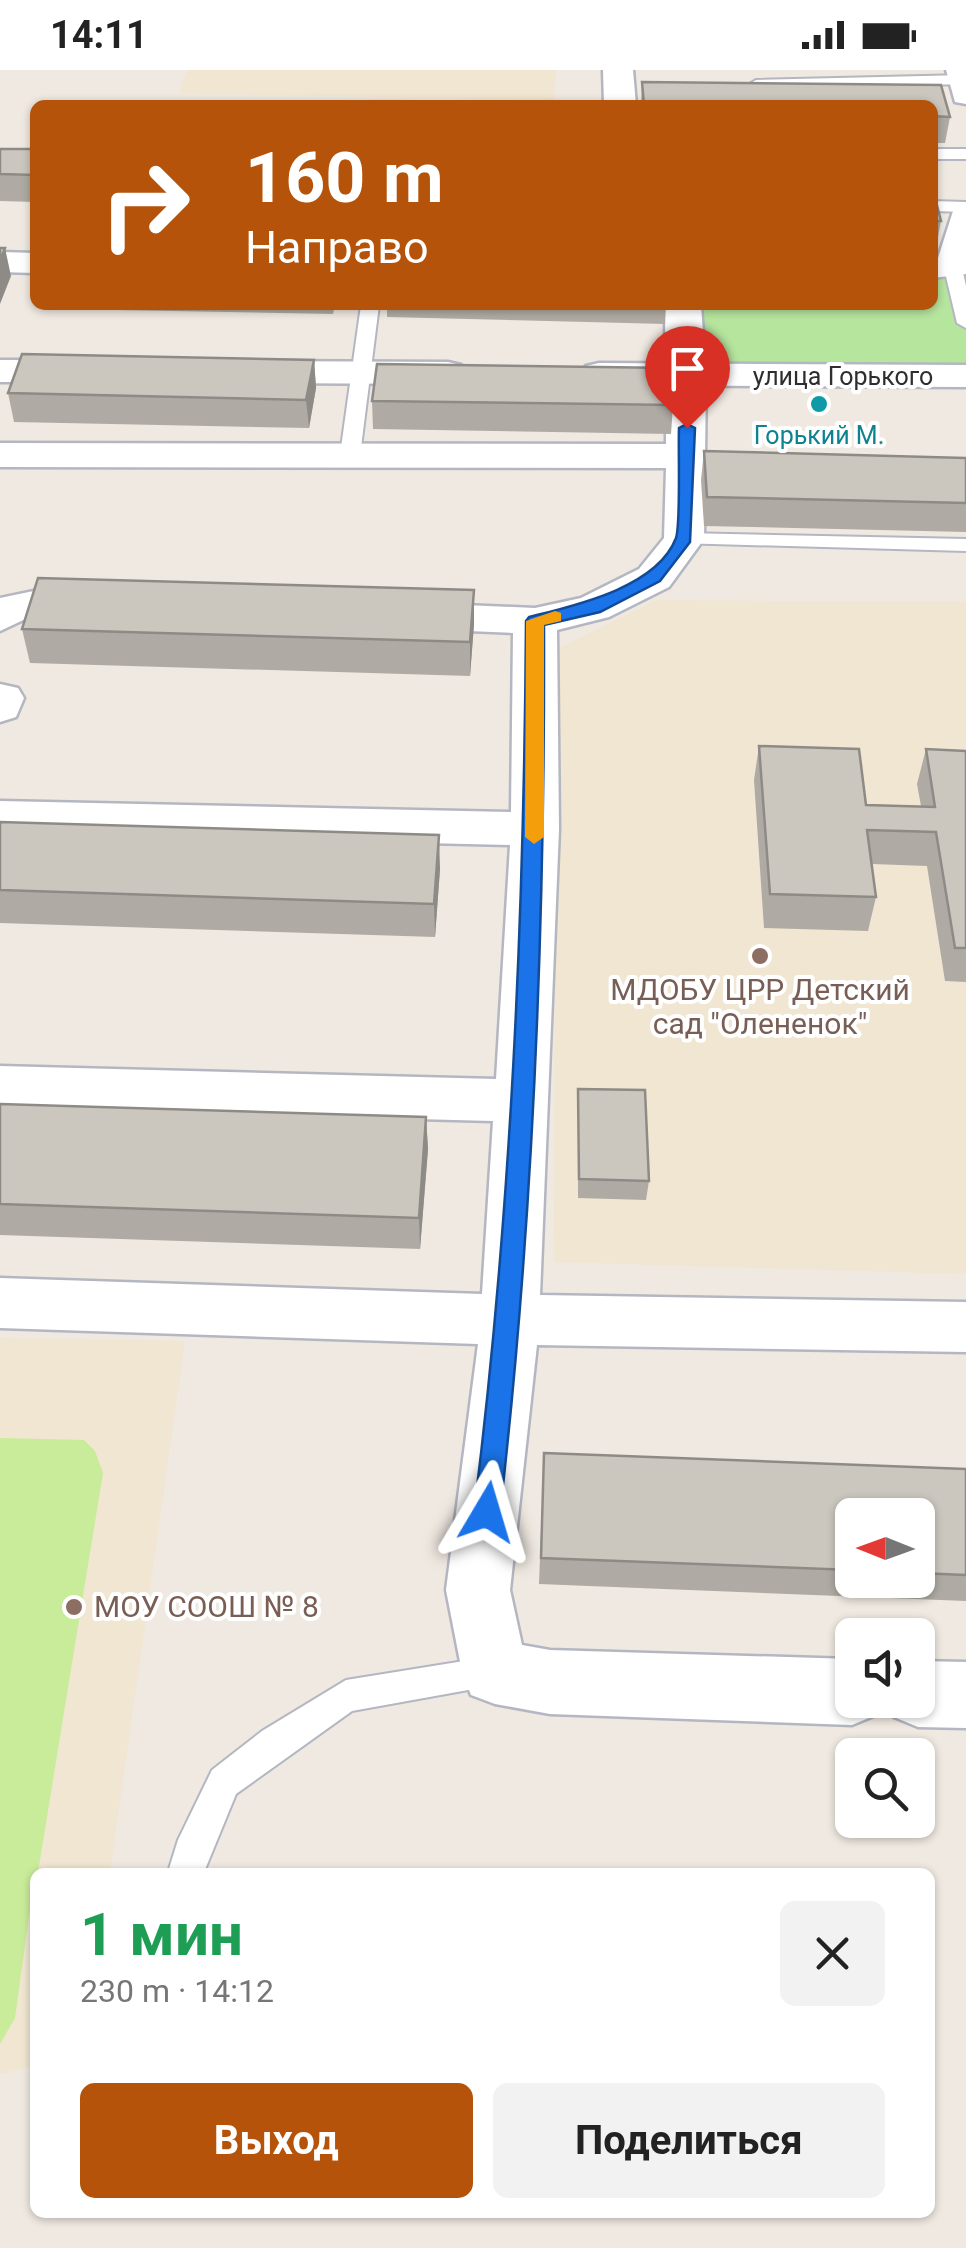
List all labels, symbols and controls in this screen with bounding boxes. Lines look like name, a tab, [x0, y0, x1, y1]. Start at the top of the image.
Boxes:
text: 14:11	[50, 13, 148, 57]
text: 160 m	[245, 137, 444, 219]
icon: right	[80, 140, 210, 270]
text: Направо	[245, 221, 429, 274]
pin	[645, 326, 730, 429]
icon: arrive	[660, 341, 715, 396]
street label: улица Горького	[753, 362, 933, 391]
marker: Горький М.	[808, 393, 830, 415]
place label: Горький М.	[754, 421, 884, 450]
marker: МДОБУ ЦРР Детский сад "Олененок"	[749, 945, 771, 967]
place label: МДОБУ ЦРР Детский сад "Олененок"	[610, 972, 910, 1041]
position arrow	[435, 1460, 539, 1564]
north arrow	[835, 1498, 935, 1598]
map controls	[835, 1498, 935, 1838]
place label: МОУ СООШ № 8	[94, 1589, 319, 1624]
marker: МОУ СООШ № 8	[63, 1596, 85, 1618]
button: sound	[835, 1618, 935, 1718]
button: search	[835, 1738, 935, 1838]
text: 1 мин	[80, 1899, 243, 1970]
button: close	[780, 1901, 885, 2006]
text: 230 m · 14:12	[80, 1972, 274, 2010]
button: Выход	[80, 2083, 473, 2198]
button: Поделиться	[493, 2083, 885, 2198]

